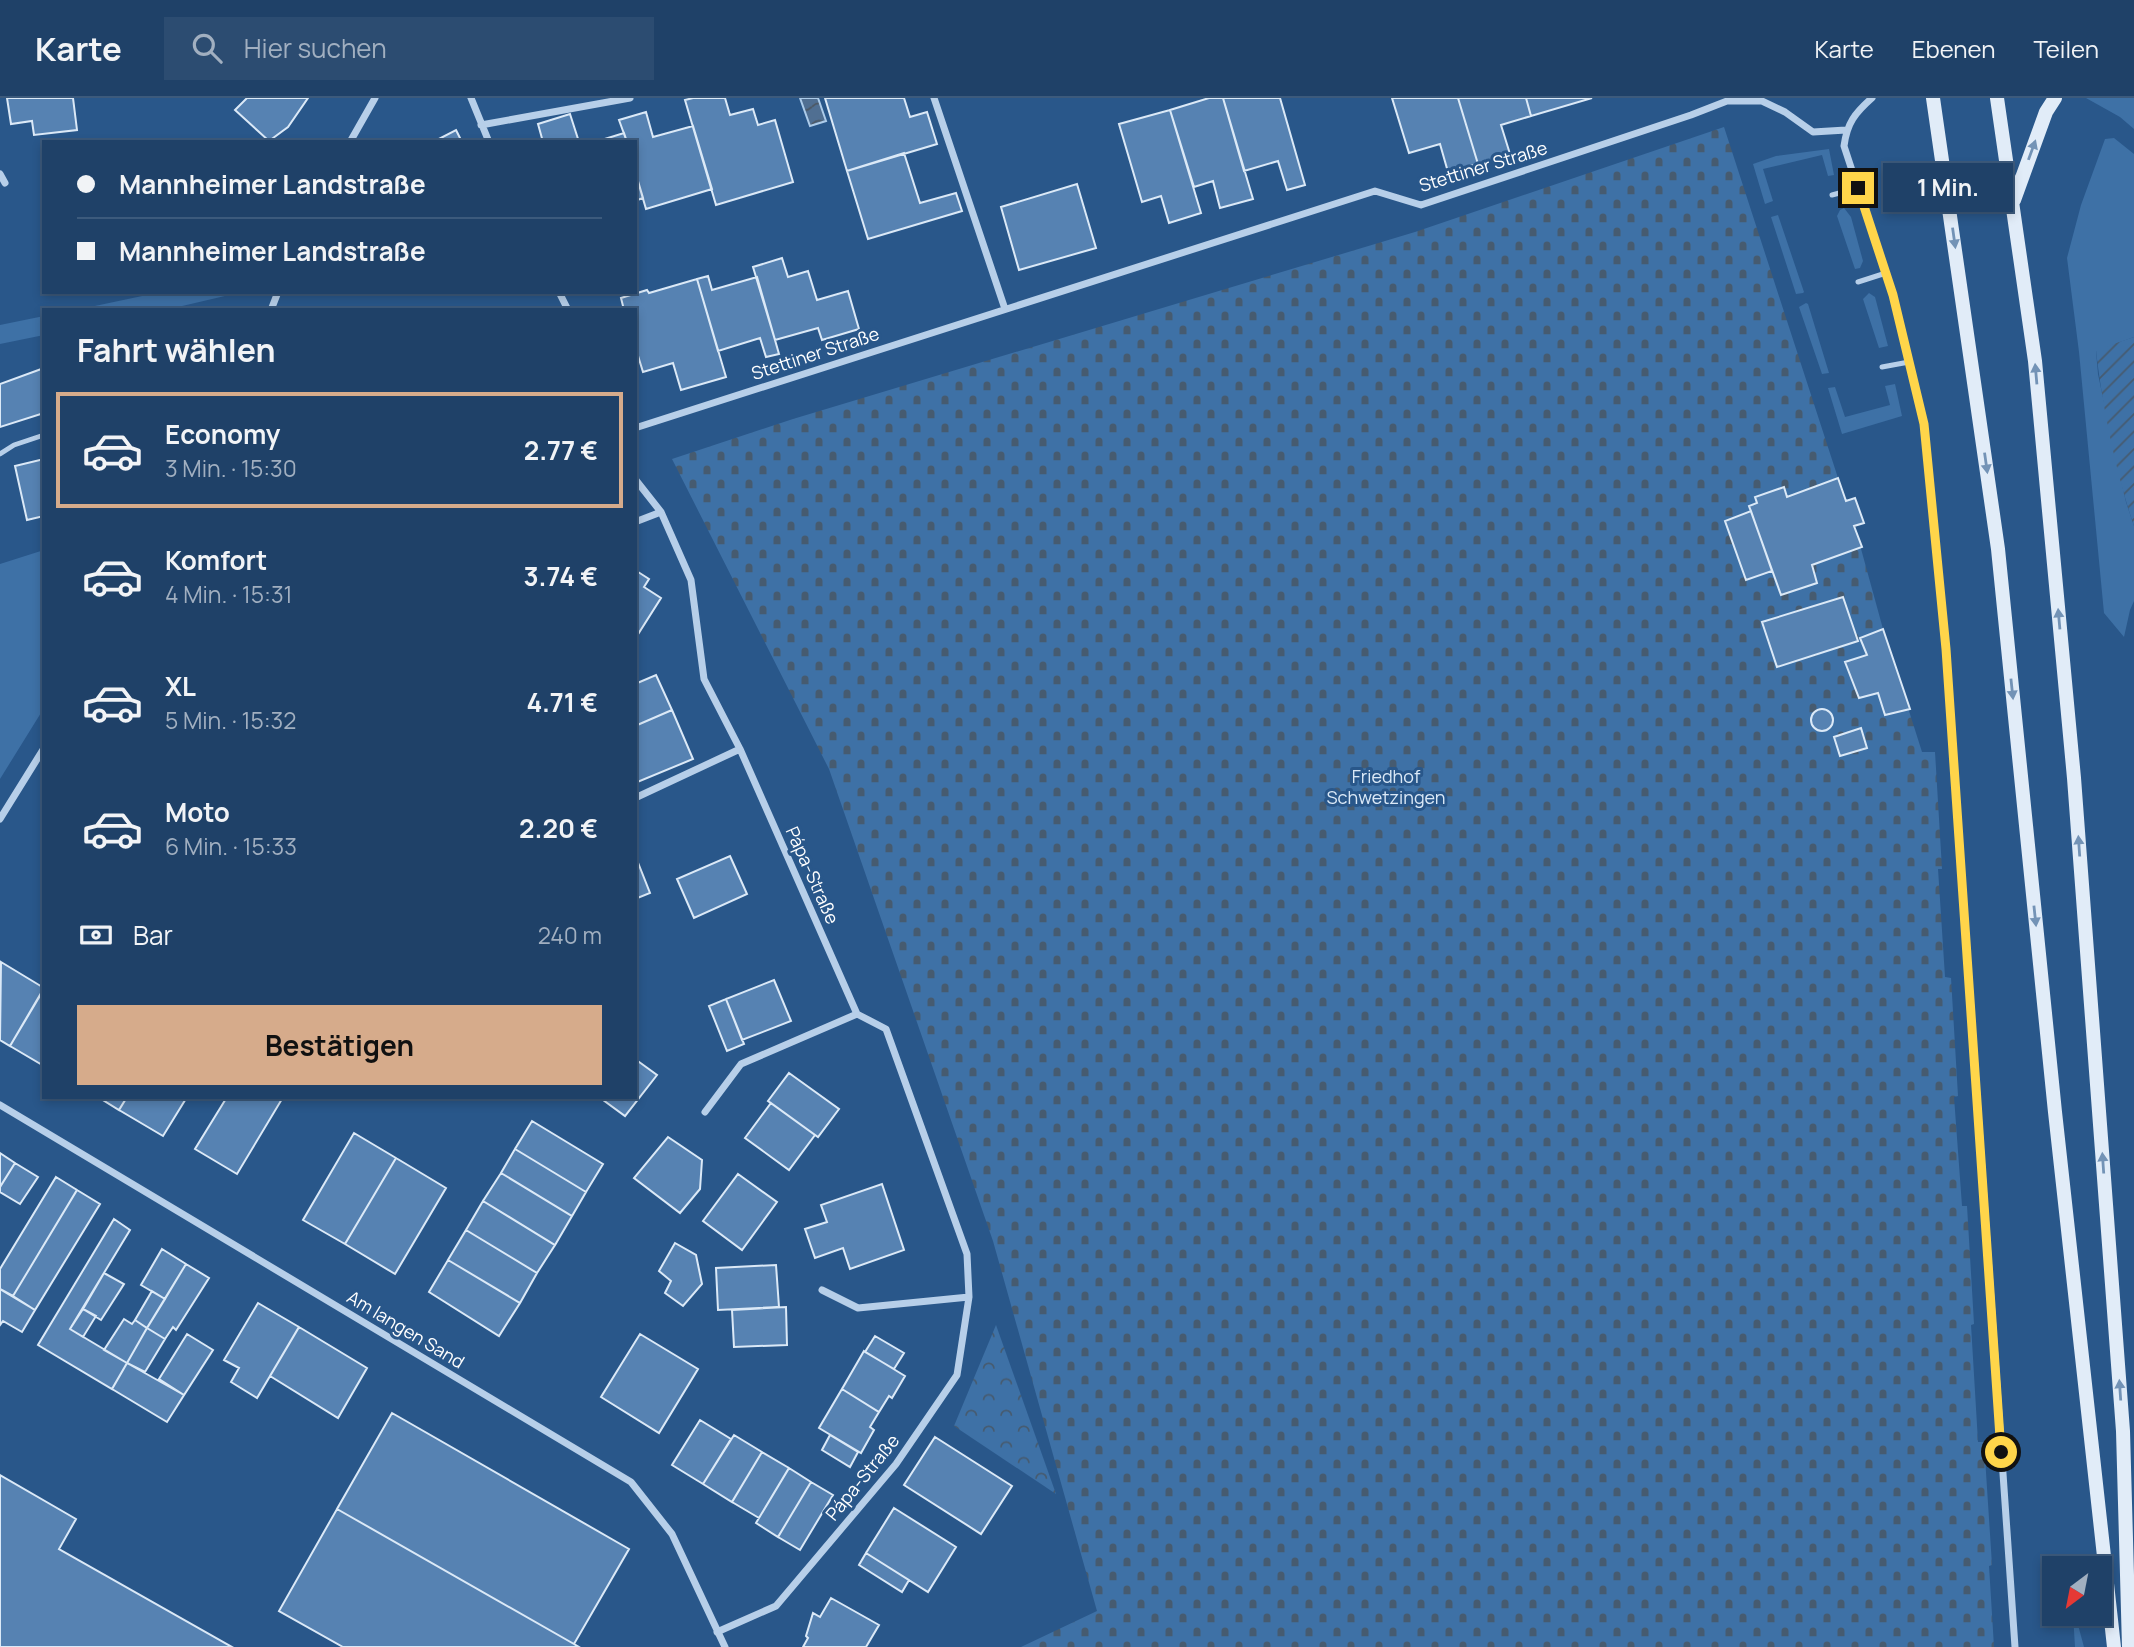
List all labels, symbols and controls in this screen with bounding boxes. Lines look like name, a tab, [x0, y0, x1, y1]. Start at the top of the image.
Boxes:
search box	[164, 17, 654, 80]
text: Karte	[35, 26, 122, 71]
icon: search	[188, 29, 226, 67]
text: Hier suchen	[244, 30, 387, 66]
text: Karte	[1814, 32, 1874, 65]
text: Ebenen	[1912, 32, 1995, 65]
text: Teilen	[2033, 32, 2099, 65]
street label: Stettiner Straße	[1416, 135, 1550, 197]
one-way arrow	[2027, 140, 2038, 161]
callout: 1 Min.	[1882, 164, 2012, 212]
text: Mannheimer Landstraße	[119, 166, 426, 202]
text: 1 Min.	[1917, 171, 1979, 203]
route end	[1842, 172, 1874, 204]
one-way arrow	[1949, 227, 1960, 249]
text: Mannheimer Landstraße	[119, 233, 426, 269]
street label: Stettiner Straße	[748, 321, 882, 385]
text: Fahrt wählen	[77, 328, 276, 372]
one-way arrow	[2030, 362, 2041, 384]
text: Economy	[165, 416, 280, 452]
icon: car	[81, 419, 144, 482]
text: 2.77 €	[524, 432, 598, 468]
text: 3 Min. · 15:30	[165, 452, 297, 484]
one-way arrow	[1980, 453, 1991, 475]
text: Komfort	[165, 542, 267, 578]
icon: car	[81, 545, 144, 608]
text: 3.74 €	[523, 558, 598, 594]
text: 4 Min. · 15:31	[165, 578, 293, 610]
one-way arrow	[2053, 608, 2064, 630]
text: XL	[165, 668, 196, 704]
icon: car	[81, 671, 144, 734]
one-way arrow	[2007, 679, 2018, 701]
text: 4.71 €	[527, 684, 598, 720]
text: 5 Min. · 15:32	[165, 704, 296, 736]
park label: Friedhof Schwetzingen	[1327, 764, 1445, 809]
text: Moto	[165, 794, 230, 830]
icon: car	[81, 797, 144, 860]
text: 2.20 €	[519, 810, 598, 846]
street label: Pápa-Straße	[781, 822, 845, 928]
text: 6 Min. · 15:33	[165, 830, 297, 862]
one-way arrow	[2073, 835, 2084, 857]
one-way arrow	[2030, 905, 2041, 927]
icon: cash	[77, 916, 115, 954]
text: Bar	[133, 917, 173, 953]
text: 240 m	[538, 919, 602, 951]
button: Bestätigen	[77, 1005, 602, 1085]
one-way arrow	[2097, 1152, 2108, 1174]
street label: Am langen Sand	[343, 1285, 469, 1373]
one-way arrow	[2114, 1379, 2125, 1401]
street label: Pápa-Straße	[820, 1429, 904, 1525]
route start	[1985, 1436, 2017, 1468]
north arrow	[2042, 1556, 2112, 1626]
map controls	[2042, 1556, 2112, 1626]

